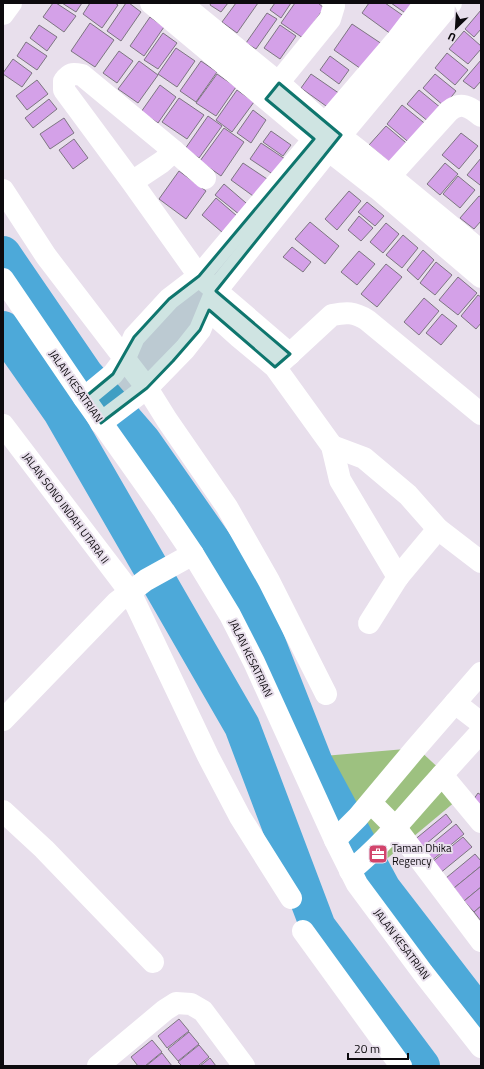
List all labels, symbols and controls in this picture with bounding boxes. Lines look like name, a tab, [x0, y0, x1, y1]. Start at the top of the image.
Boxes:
north arrow	[436, 8, 476, 48]
text: U	[445, 28, 458, 46]
street label: JALAN KESATRIAN	[45, 347, 107, 425]
street label: JALAN SONO INDAH UTARA II	[19, 449, 113, 567]
street label: JALAN KESATRIAN	[225, 616, 277, 700]
place label: Taman Dhika Regency	[392, 840, 452, 869]
office icon: Taman Dhika Regency	[367, 843, 389, 865]
street label: JALAN KESATRIAN	[370, 905, 434, 983]
scale bar	[348, 1035, 408, 1061]
text: 20 m	[354, 1039, 380, 1058]

